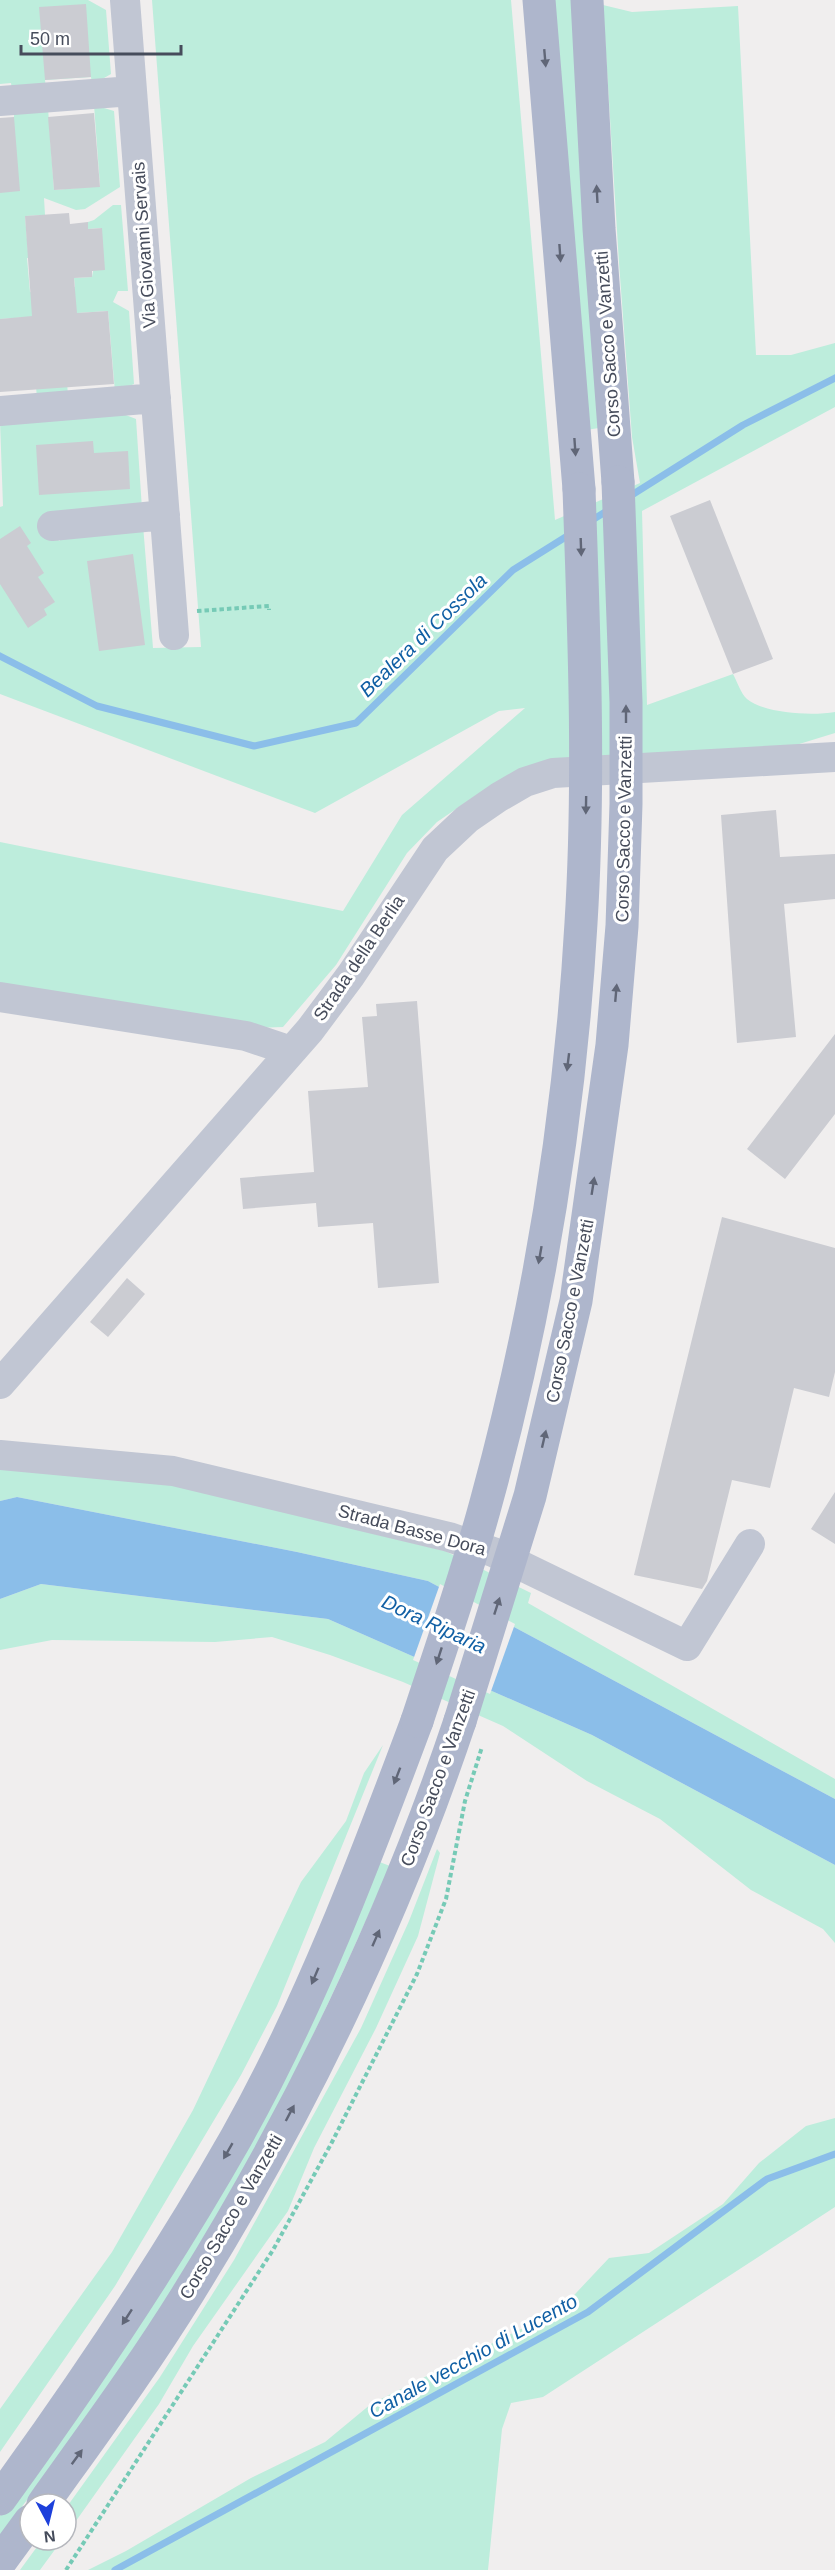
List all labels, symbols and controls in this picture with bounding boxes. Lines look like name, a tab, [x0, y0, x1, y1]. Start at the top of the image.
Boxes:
scale bar	[21, 18, 182, 56]
text: 50 m	[30, 29, 70, 49]
one-way arrow	[540, 49, 549, 68]
street label: Via Giovanni Servais	[128, 161, 160, 329]
one-way arrow	[592, 184, 602, 203]
one-way arrow	[556, 243, 565, 262]
street label: Corso Sacco e Vanzetti	[592, 250, 624, 438]
one-way arrow	[571, 438, 580, 457]
one-way arrow	[576, 538, 585, 557]
water label: Bealera di Cossola	[355, 569, 491, 701]
one-way arrow	[621, 705, 631, 724]
street label: Corso Sacco e Vanzetti	[612, 735, 636, 923]
one-way arrow	[581, 796, 591, 815]
street label: Strada della Berlia	[310, 891, 409, 1025]
one-way arrow	[612, 983, 621, 1002]
one-way arrow	[564, 1053, 573, 1072]
one-way arrow	[589, 1177, 598, 1196]
street label: Corso Sacco e Vanzetti	[542, 1217, 598, 1405]
one-way arrow	[535, 1246, 544, 1265]
one-way arrow	[539, 1430, 549, 1448]
street label: Strada Basse Dora	[336, 1501, 489, 1560]
water label: Dora Riparia	[378, 1590, 490, 1658]
one-way arrow	[493, 1597, 502, 1615]
one-way arrow	[433, 1647, 443, 1665]
street label: Corso Sacco e Vanzetti	[397, 1687, 479, 1869]
one-way arrow	[391, 1767, 401, 1785]
one-way arrow	[371, 1929, 380, 1946]
one-way arrow	[310, 1968, 320, 1986]
one-way arrow	[285, 2104, 295, 2121]
street label: Corso Sacco e Vanzetti	[176, 2131, 286, 2303]
one-way arrow	[223, 2143, 233, 2160]
water label: Canale vecchio di Lucento	[365, 2290, 581, 2422]
one-way arrow	[122, 2309, 133, 2325]
one-way arrow	[71, 2449, 83, 2465]
north arrow	[18, 2492, 78, 2552]
text: N	[43, 2527, 57, 2546]

